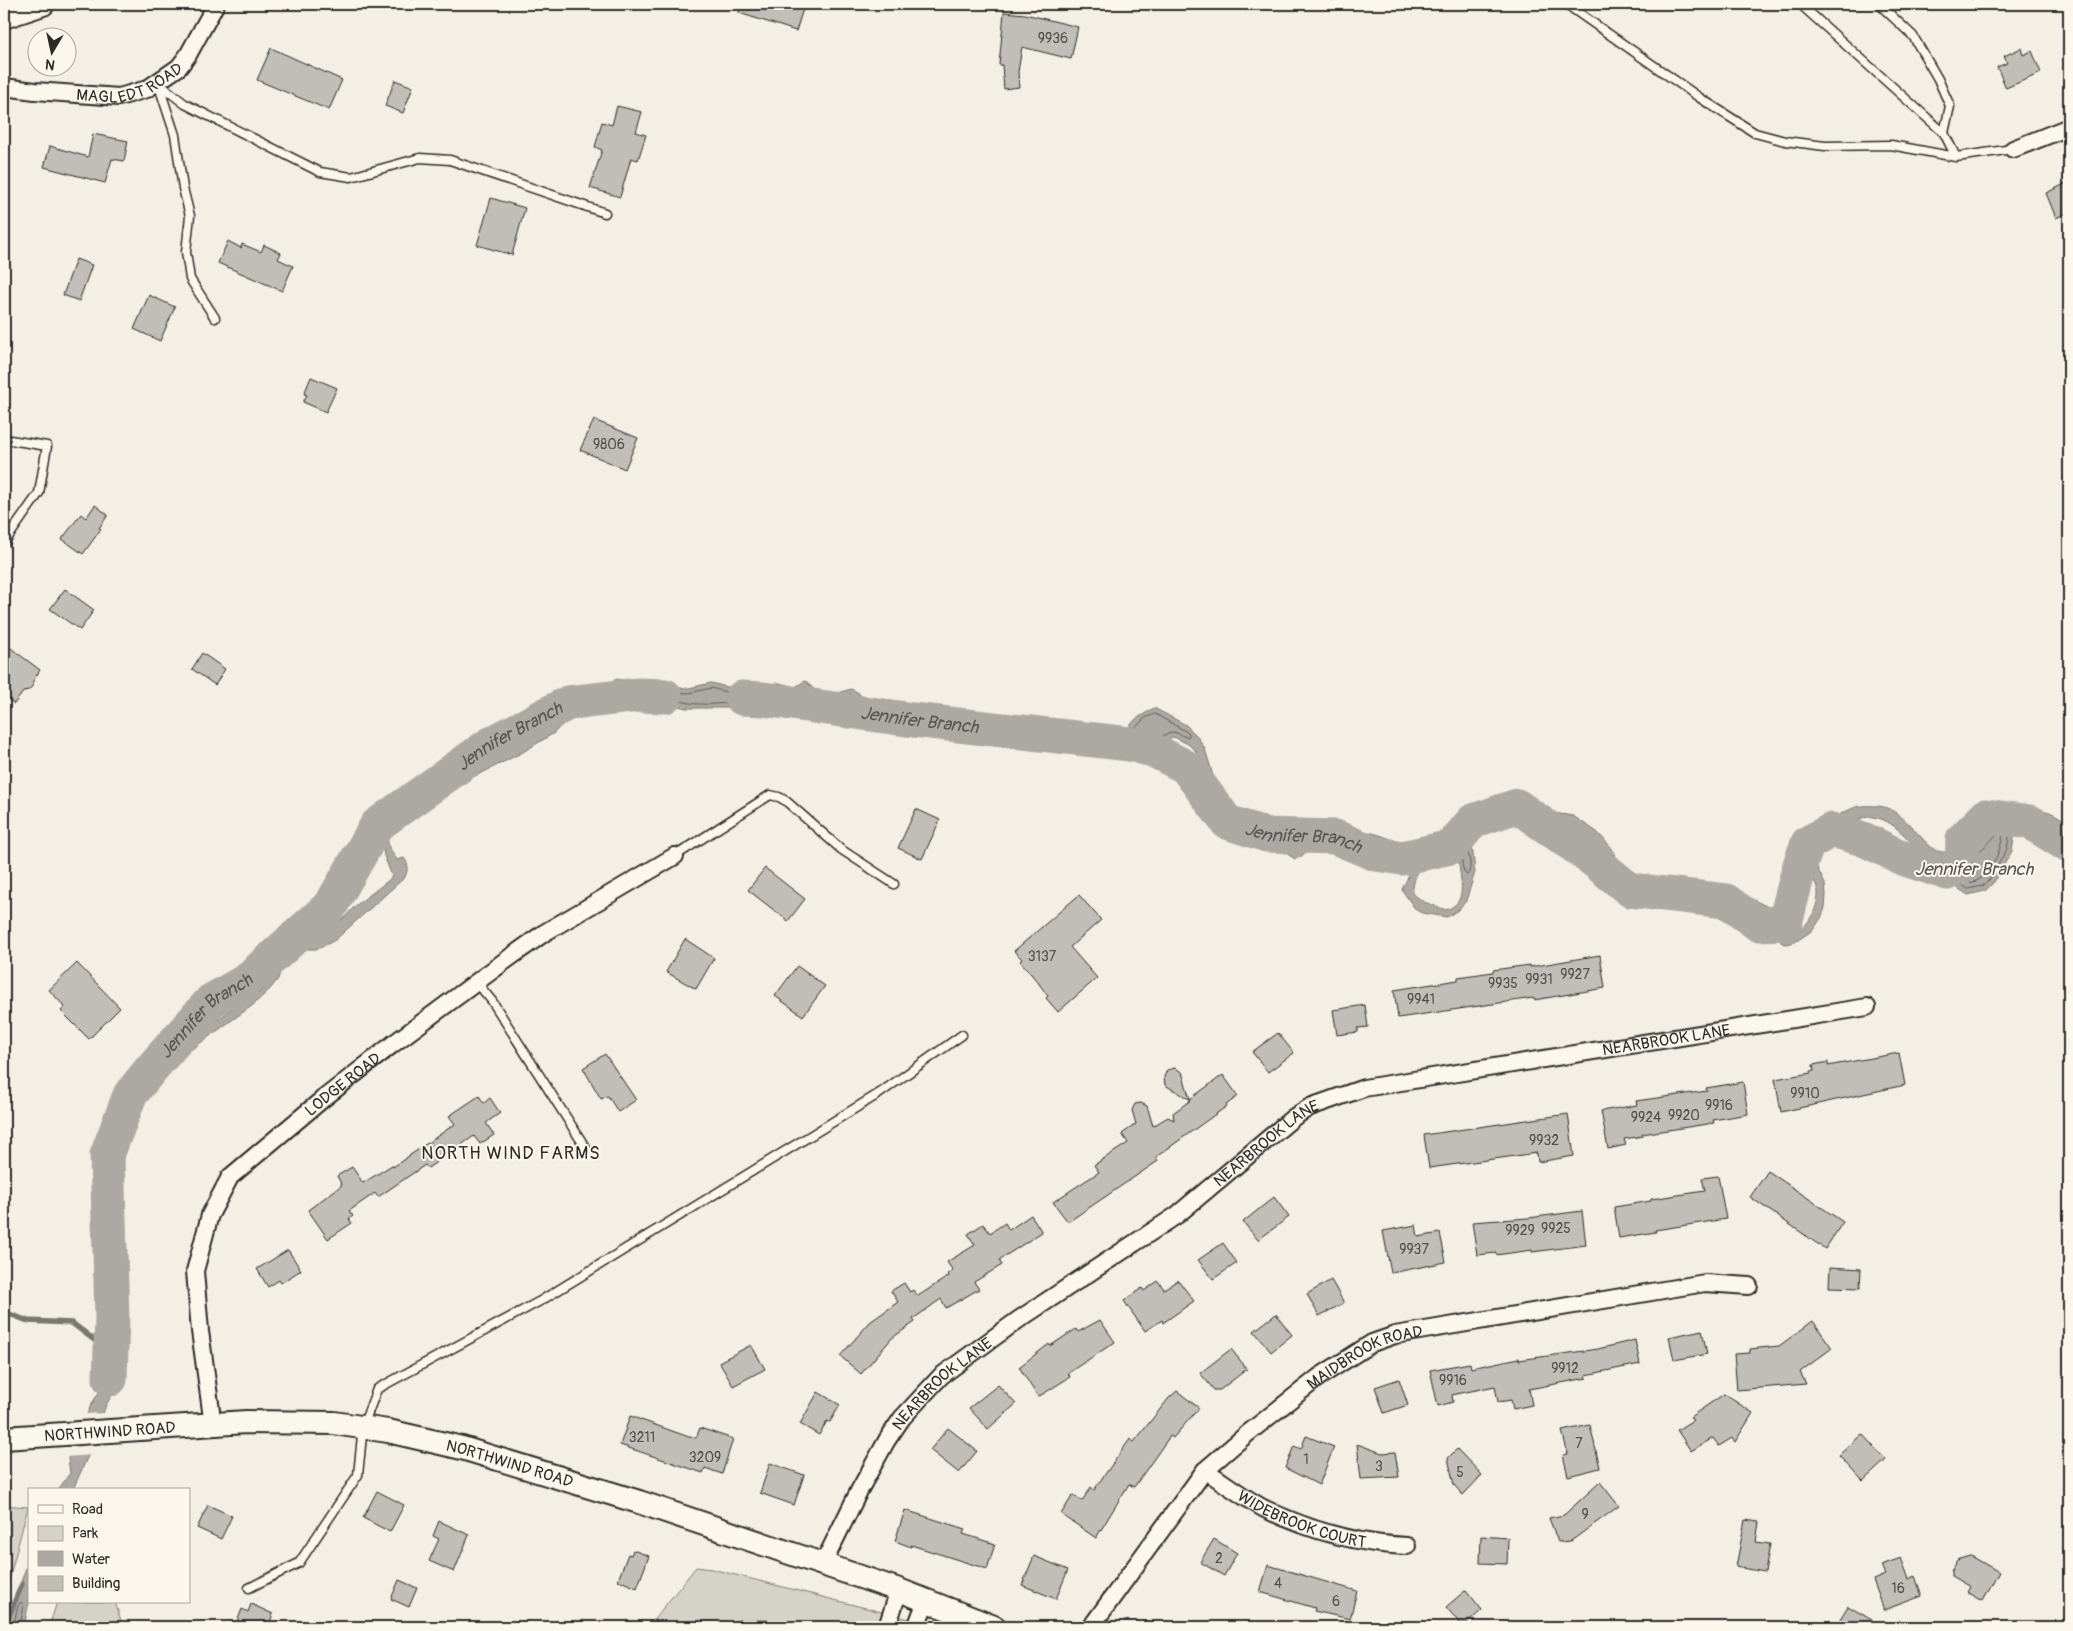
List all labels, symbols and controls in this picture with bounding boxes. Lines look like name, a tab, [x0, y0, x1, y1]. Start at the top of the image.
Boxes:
north arrow	[28, 28, 78, 78]
house number: 9936	[1038, 30, 1068, 47]
text: N	[44, 55, 56, 73]
street label: MAGLEDT ROAD	[76, 59, 187, 108]
house number: 9806	[593, 436, 625, 453]
water label: Jennifer Branch	[453, 696, 568, 776]
water label: Jennifer Branch	[859, 702, 981, 739]
water label: Jennifer Branch	[1242, 818, 1366, 859]
water label: Jennifer Branch	[1915, 858, 2035, 881]
house number: 3137	[1028, 948, 1057, 965]
house number: 9927	[1560, 966, 1590, 983]
water label: Jennifer Branch	[155, 968, 259, 1063]
house number: 9931	[1525, 971, 1553, 988]
house number: 9935	[1488, 975, 1518, 992]
house number: 9941	[1407, 991, 1435, 1008]
street label: NEARBROOK LANE	[1601, 1020, 1732, 1060]
street label: LODGE ROAD	[301, 1048, 385, 1121]
house number: 9910	[1790, 1085, 1820, 1102]
street label: NEARBROOK LANE	[1210, 1096, 1321, 1191]
house number: 9916	[1705, 1097, 1733, 1114]
house number: 9920	[1668, 1107, 1700, 1124]
house number: 9924	[1631, 1109, 1661, 1126]
house number: 9932	[1529, 1132, 1559, 1149]
district label: NORTH WIND FARMS	[421, 1142, 601, 1165]
house number: 9925	[1541, 1220, 1571, 1237]
house number: 9929	[1505, 1222, 1535, 1239]
house number: 9937	[1399, 1241, 1429, 1258]
street label: MAIDBROOK ROAD	[1303, 1322, 1424, 1394]
street label: NEARBROOK LANE	[888, 1333, 996, 1434]
house number: 9912	[1551, 1360, 1579, 1377]
house number: 9916	[1439, 1372, 1467, 1389]
street label: NORTHWIND ROAD	[43, 1418, 176, 1446]
house number: 3211	[629, 1429, 655, 1446]
house number: 7	[1575, 1435, 1583, 1452]
street label: NORTHWIND ROAD	[444, 1436, 575, 1492]
house number: 3209	[689, 1449, 721, 1466]
house number: 1	[1303, 1451, 1309, 1468]
house number: 3	[1375, 1458, 1383, 1475]
house number: 5	[1456, 1464, 1464, 1481]
street label: WIDEBROOK COURT	[1233, 1486, 1368, 1553]
legend	[28, 1488, 190, 1604]
text: Road	[72, 1500, 103, 1519]
house number: 9	[1581, 1506, 1589, 1523]
text: Park	[72, 1524, 99, 1543]
text: Water	[72, 1550, 111, 1569]
house number: 2	[1215, 1550, 1223, 1567]
text: Building	[72, 1574, 120, 1593]
house number: 4	[1274, 1575, 1282, 1592]
house number: 16	[1891, 1580, 1905, 1597]
house number: 6	[1332, 1593, 1340, 1610]

